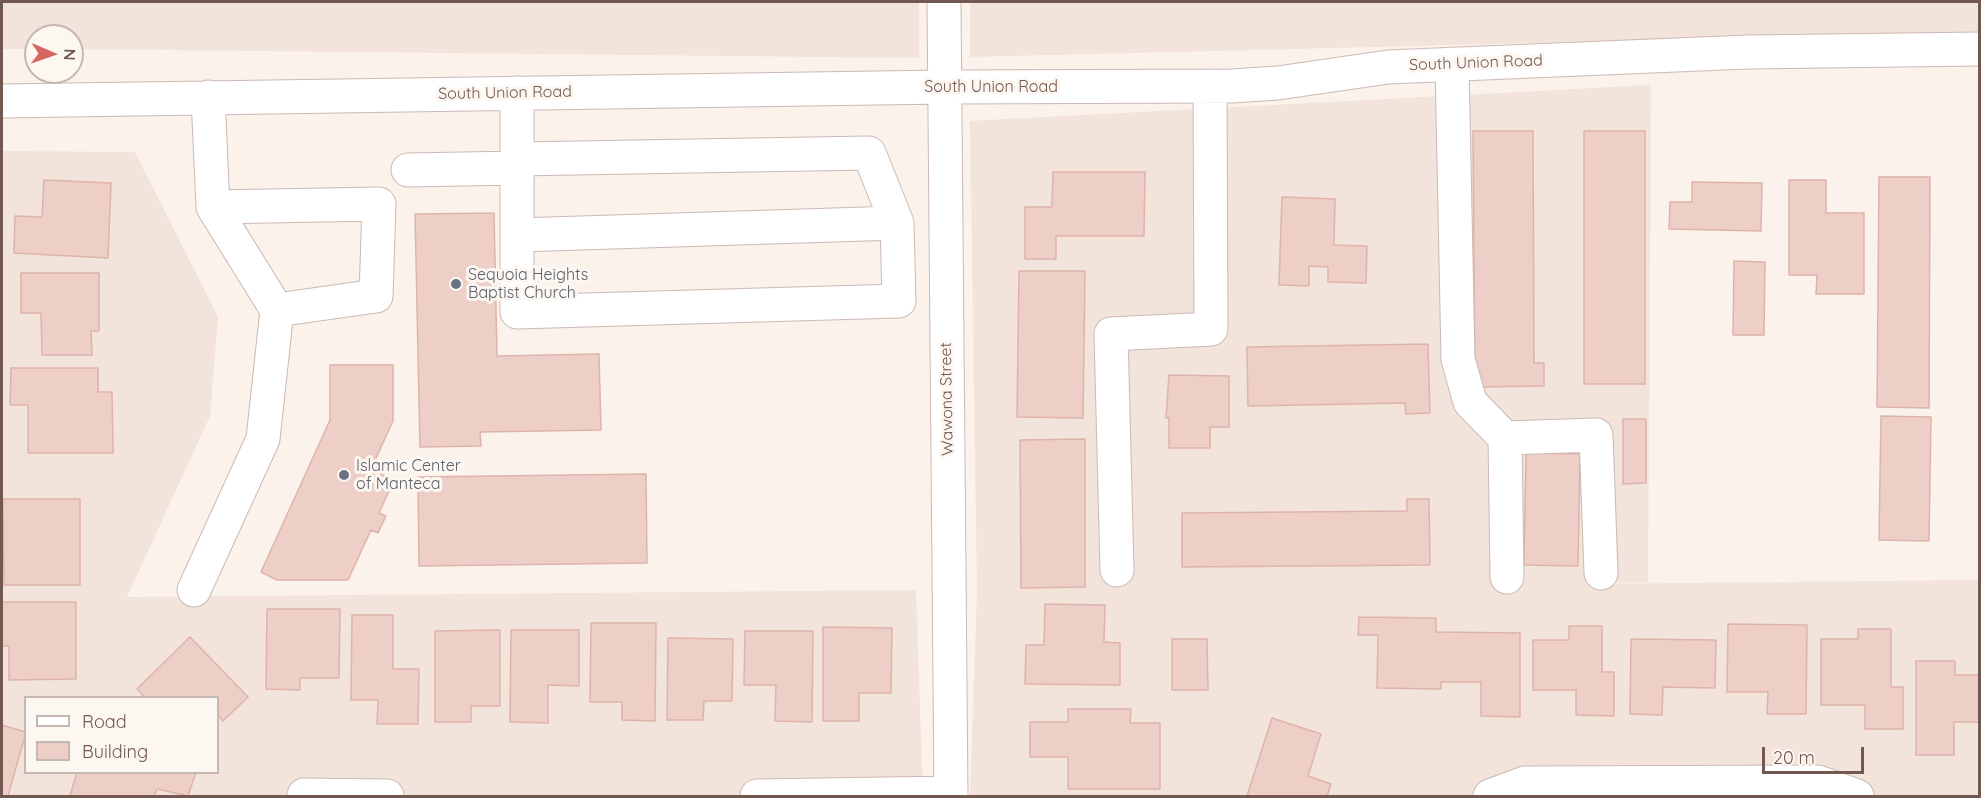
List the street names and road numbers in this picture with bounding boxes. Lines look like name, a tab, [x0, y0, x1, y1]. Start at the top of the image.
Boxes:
street label: South Union Road	[1409, 51, 1543, 75]
street label: South Union Road	[924, 77, 1058, 97]
street label: South Union Road	[438, 82, 572, 104]
street label: Wawona Street	[936, 342, 958, 456]

